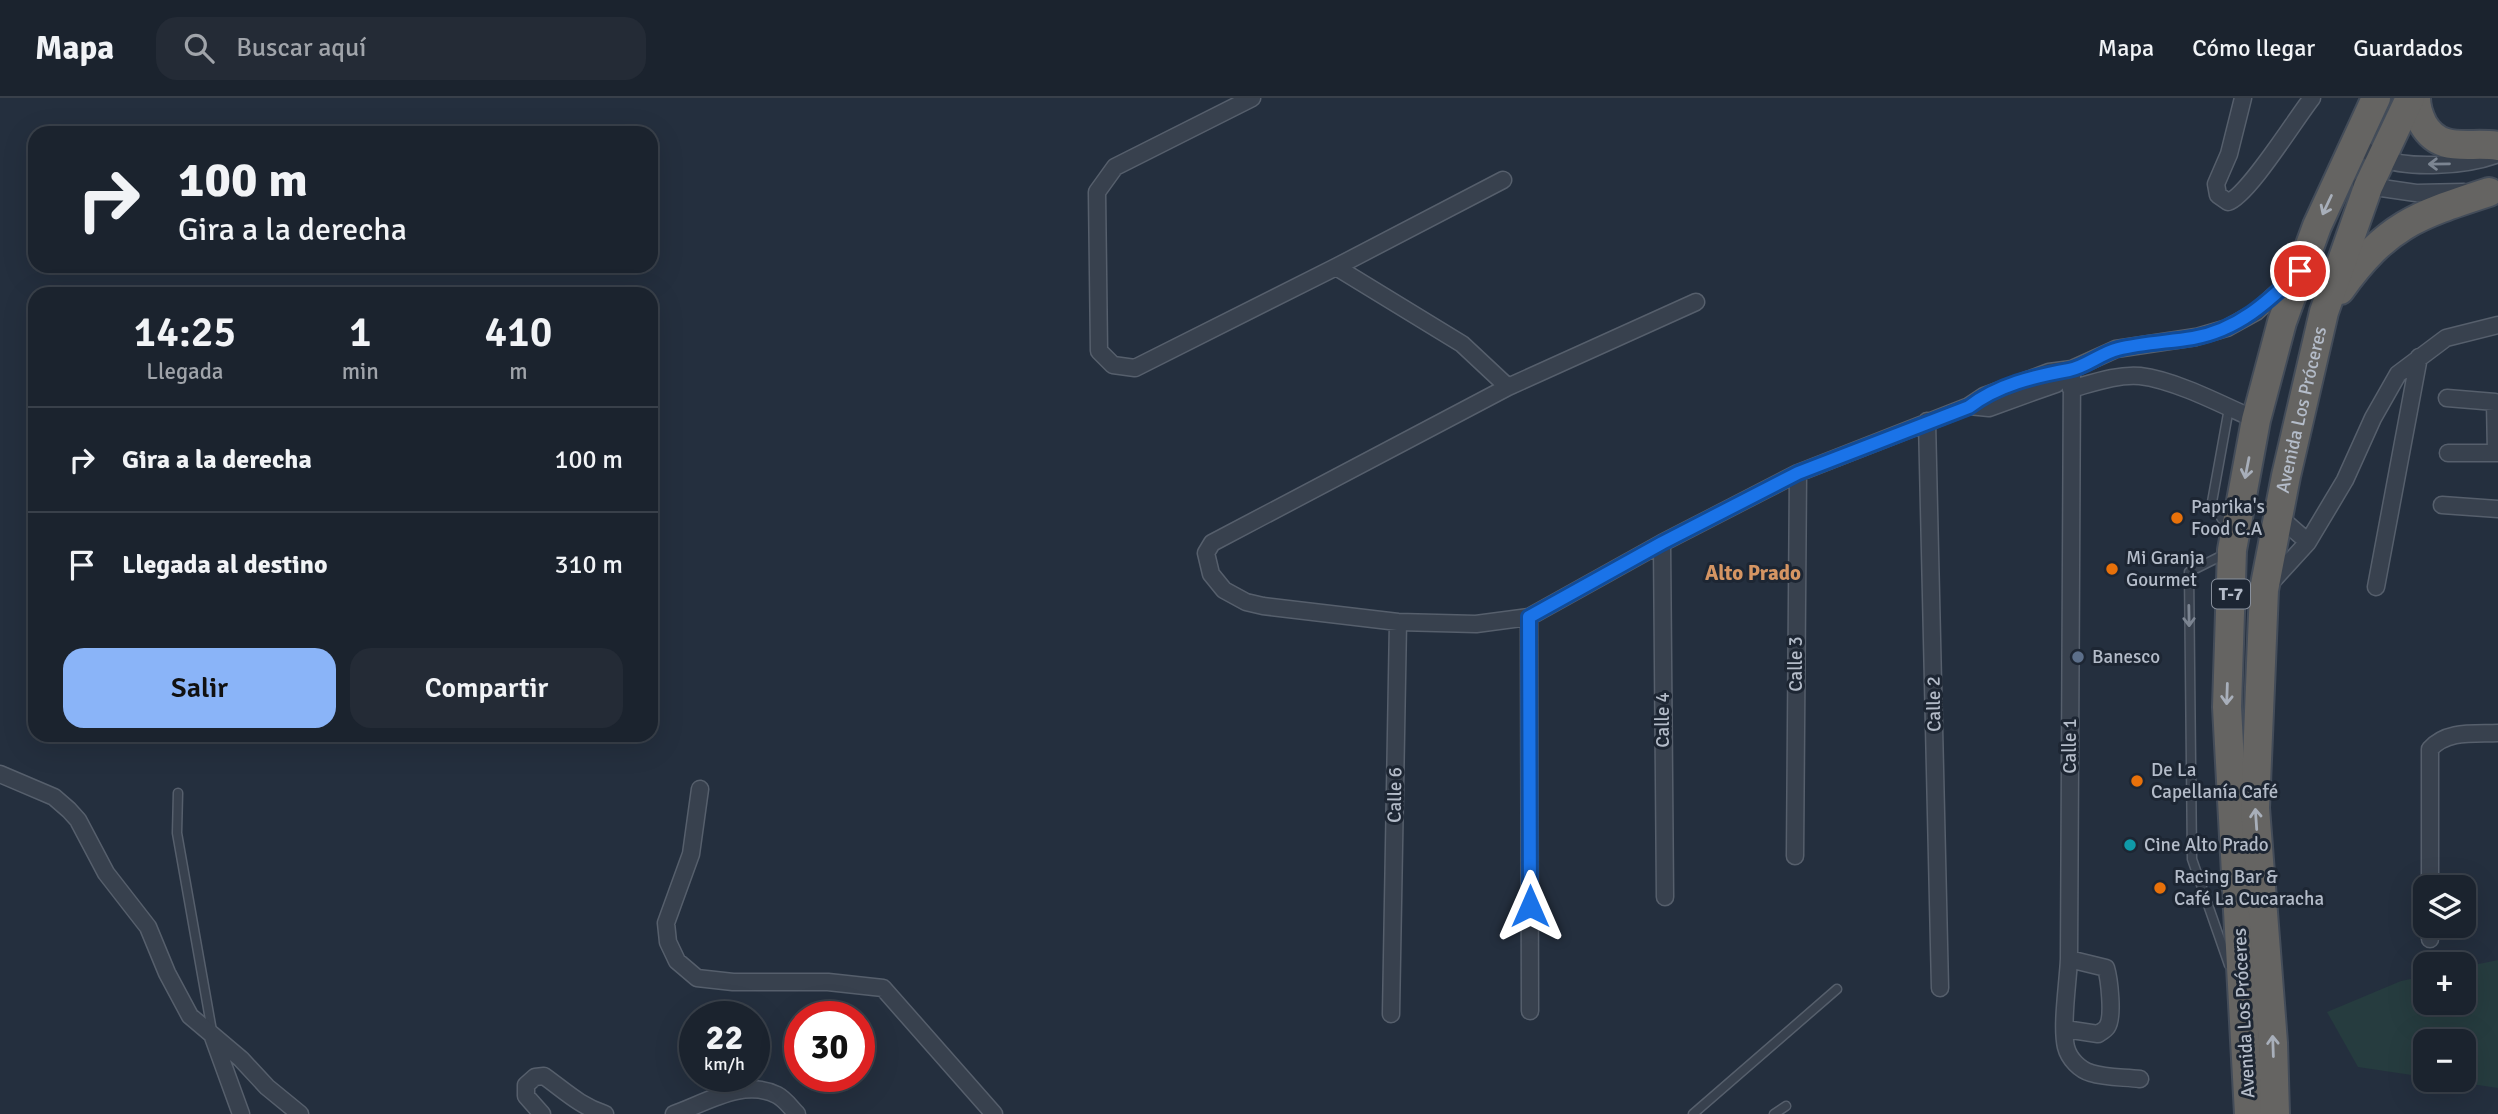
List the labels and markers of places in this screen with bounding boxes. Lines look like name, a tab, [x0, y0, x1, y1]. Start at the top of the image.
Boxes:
pin	[2270, 241, 2330, 301]
place label: Paprika's Food C.A	[2191, 495, 2265, 541]
marker: Paprika's Food C.A	[2169, 510, 2185, 526]
place label: Mi Granja Gourmet	[2126, 546, 2205, 592]
marker: Mi Granja Gourmet	[2104, 561, 2120, 577]
place label: Banesco	[2092, 645, 2160, 669]
marker: Banesco	[2070, 649, 2086, 665]
place label: De La Capellanía Café	[2151, 758, 2278, 804]
marker: De La Capellanía Café	[2129, 773, 2145, 789]
place label: Cine Alto Prado	[2144, 833, 2269, 857]
marker: Cine Alto Prado	[2122, 837, 2138, 853]
place label: Racing Bar & Café La Cucaracha	[2174, 865, 2324, 911]
marker: Racing Bar & Café La Cucaracha	[2152, 880, 2168, 896]

